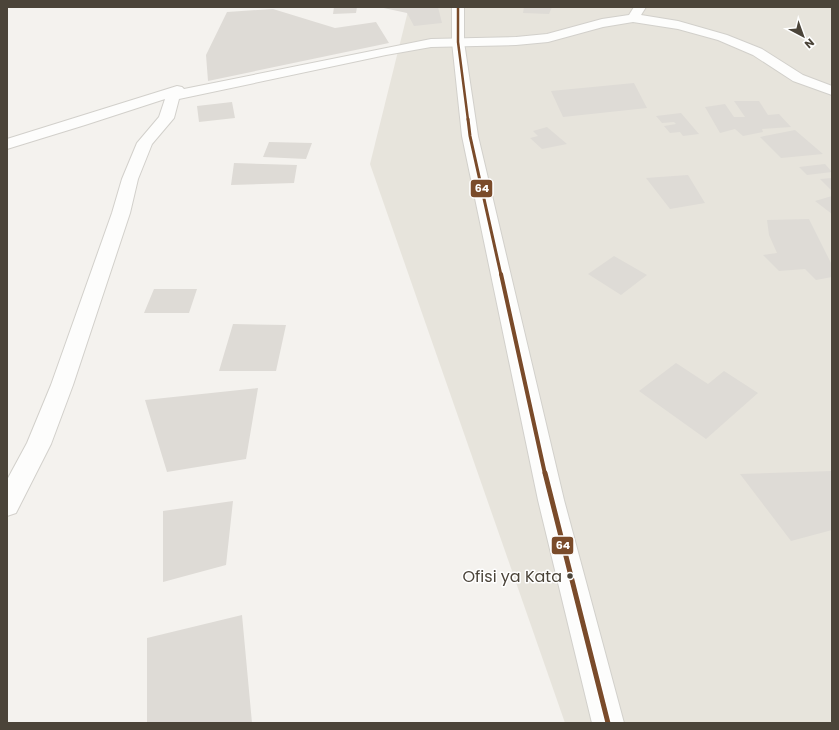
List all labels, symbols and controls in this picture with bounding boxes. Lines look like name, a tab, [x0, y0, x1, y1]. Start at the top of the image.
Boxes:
north arrow	[783, 16, 823, 56]
text: N	[801, 35, 818, 52]
line badge: 64	[470, 179, 493, 198]
text: 64	[475, 180, 490, 196]
line badge: 64	[551, 536, 574, 555]
text: 64	[556, 537, 571, 553]
place label: Ofisi ya Kata	[463, 565, 562, 588]
marker: Ofisi ya Kata	[565, 571, 575, 581]

